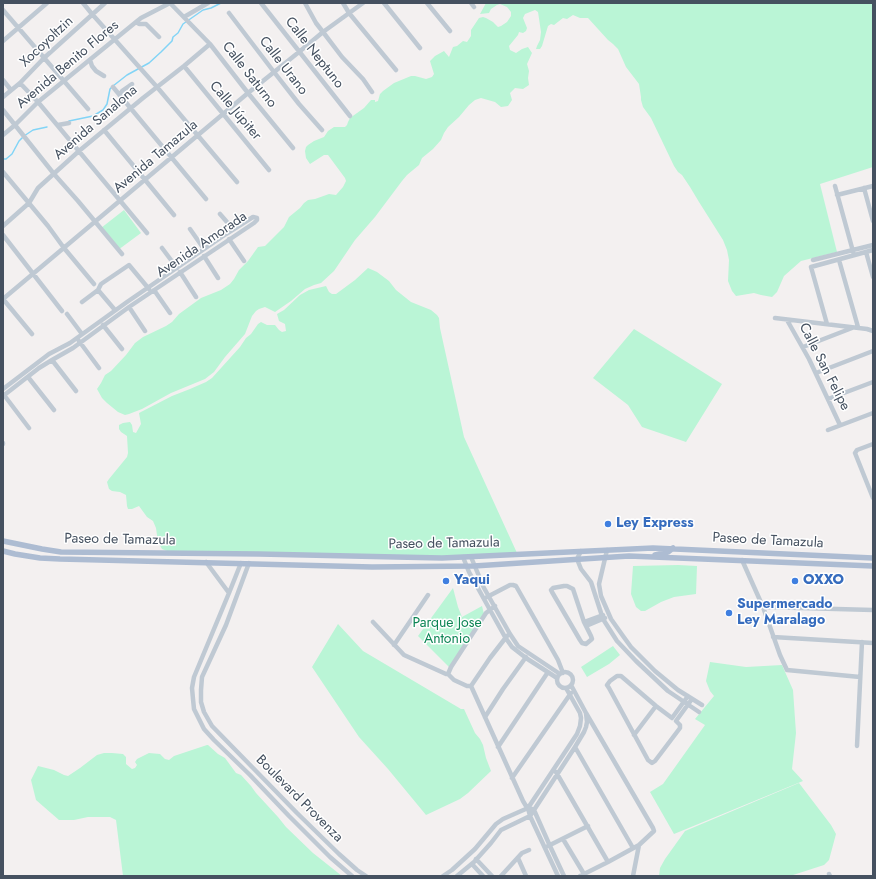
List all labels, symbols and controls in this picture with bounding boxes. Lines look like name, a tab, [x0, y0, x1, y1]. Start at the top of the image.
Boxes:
street label: Xocoyoltzin	[17, 13, 77, 71]
street label: Calle Neptuno	[281, 14, 347, 92]
street label: Avenida Benito Flores	[14, 17, 122, 113]
street label: Calle Urano	[255, 33, 311, 99]
street label: Calle Saturno	[218, 39, 280, 111]
street label: Calle Júpiter	[205, 78, 265, 144]
street label: Avenida Sanalona	[51, 82, 141, 164]
street label: Avenida Tamazula	[110, 117, 202, 197]
street label: Avenida Amorada	[154, 208, 250, 282]
street label: Calle San Felipe	[795, 320, 853, 414]
place label: Ley Express	[616, 516, 694, 532]
marker: Ley Express	[603, 519, 613, 529]
street label: Paseo de Tamazula	[712, 530, 824, 552]
street label: Paseo de Tamazula	[64, 531, 176, 549]
street label: Paseo de Tamazula	[388, 535, 500, 553]
place label: Yaqui	[454, 573, 490, 589]
place label: OXXO	[803, 573, 844, 589]
marker: Yaqui	[441, 576, 451, 586]
marker: OXXO	[790, 576, 800, 586]
place label: Supermercado Ley Maralago	[737, 597, 833, 630]
marker: Supermercado Ley Maralago	[724, 608, 734, 618]
park label: Parque Jose Antonio	[412, 616, 482, 648]
street label: Boulevard Provenza	[252, 752, 346, 846]

